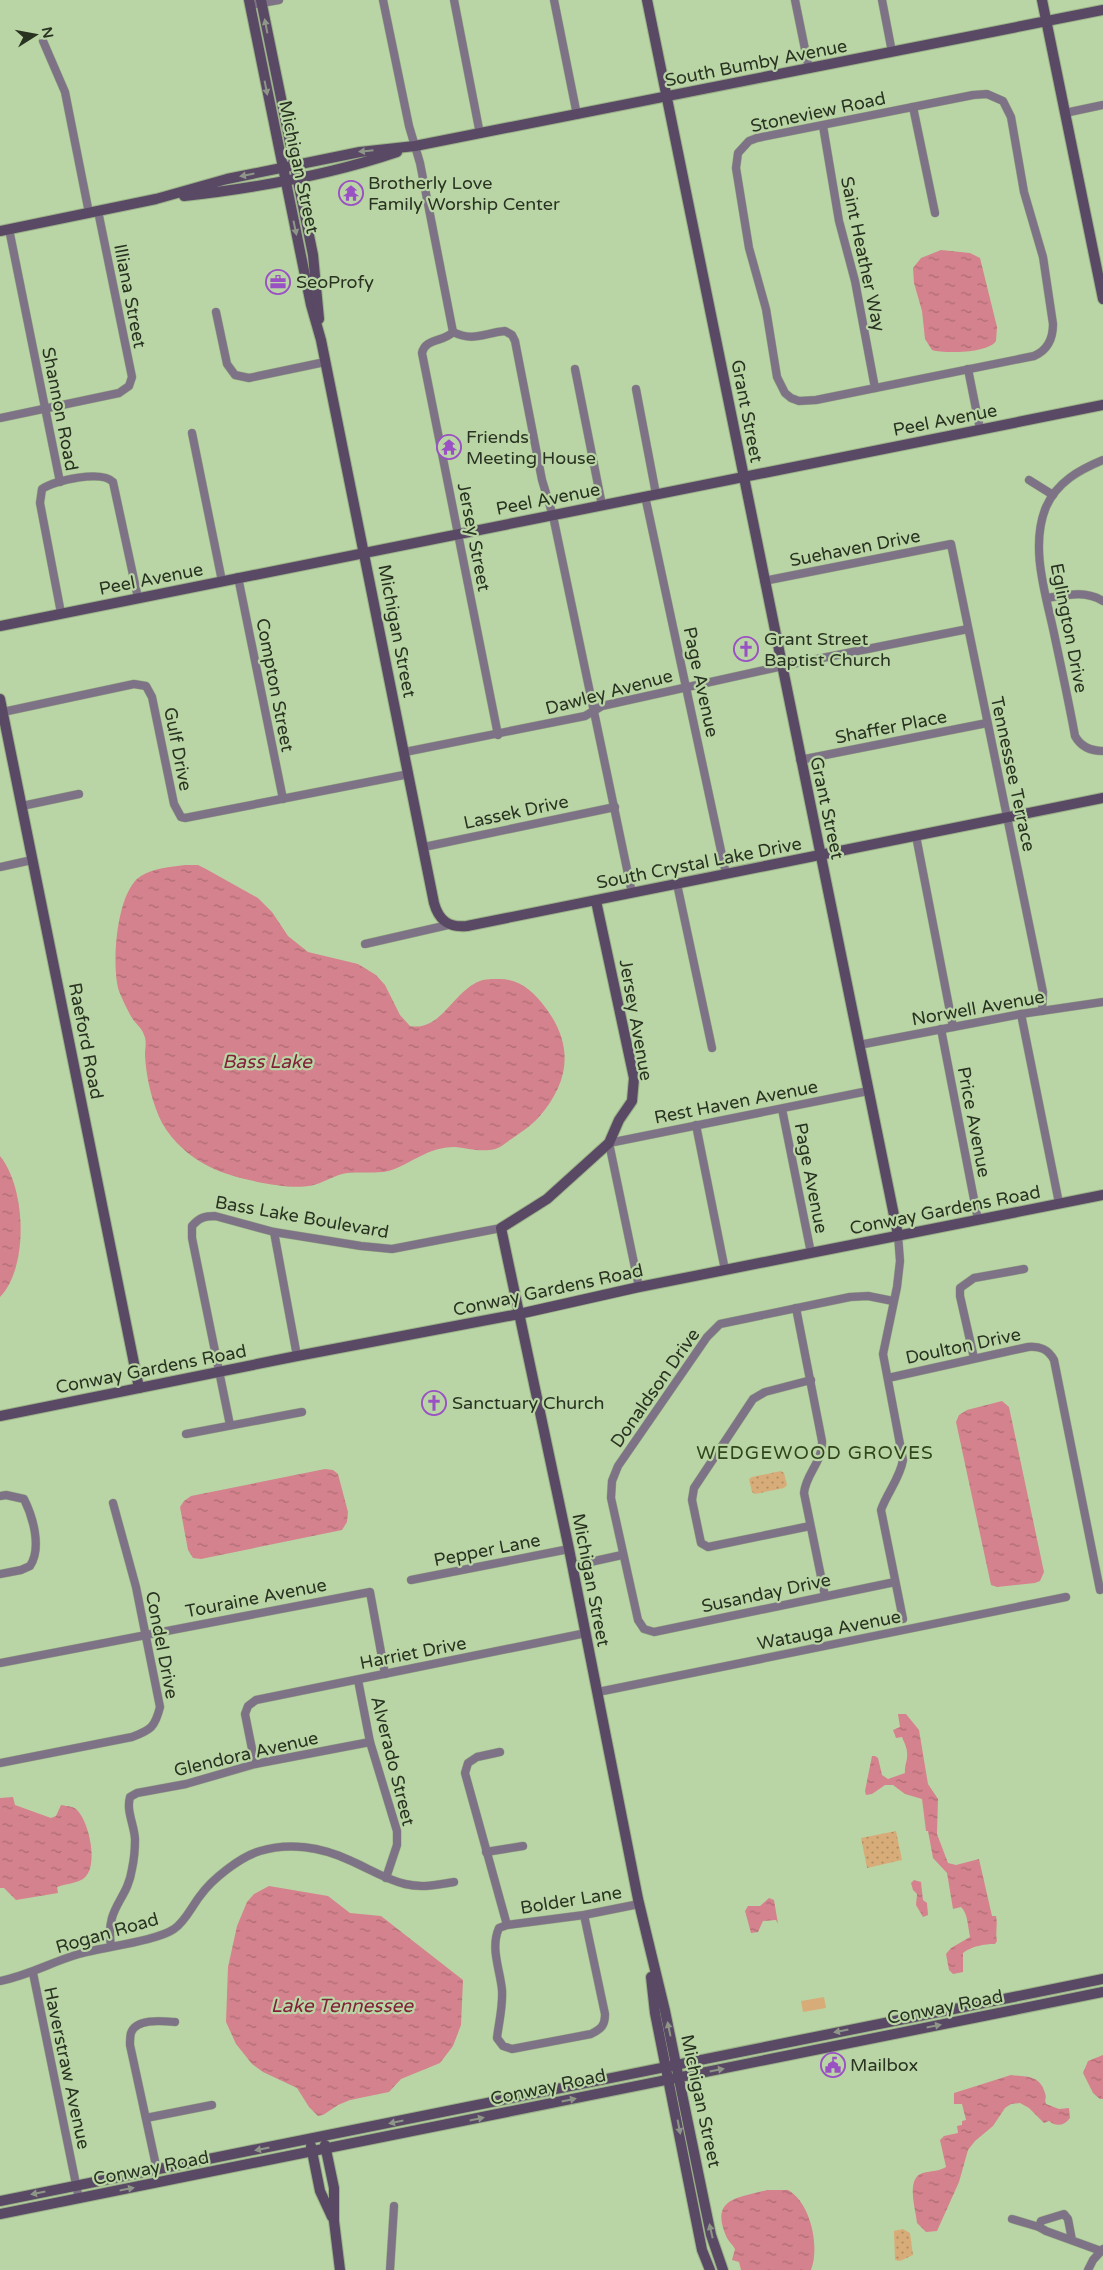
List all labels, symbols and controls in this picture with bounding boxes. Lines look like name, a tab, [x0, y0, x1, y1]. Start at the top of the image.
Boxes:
north arrow	[10, 10, 60, 60]
one-way arrow	[262, 18, 270, 34]
text: N	[38, 25, 57, 40]
street label: South Bumby Avenue	[663, 35, 849, 91]
one-way arrow	[263, 80, 271, 96]
street label: Stoneview Road	[748, 87, 888, 137]
street label: Michigan Street	[274, 99, 324, 236]
one-way arrow	[358, 147, 374, 155]
one-way arrow	[238, 171, 254, 179]
place label: Brotherly Love Family Worship Center	[368, 172, 560, 215]
street label: Saint Heather Way	[836, 174, 890, 334]
temple icon: Brotherly Love Family Worship Center	[338, 180, 364, 206]
one-way arrow	[291, 220, 299, 235]
street label: Illiana Street	[109, 242, 151, 350]
office icon: SeoProfy	[265, 269, 291, 295]
place label: SeoProfy	[296, 271, 374, 293]
street label: Shannon Road	[37, 345, 83, 473]
street label: Grant Street	[726, 358, 768, 464]
street label: Peel Avenue	[891, 399, 999, 441]
place label: Friends Meeting House	[466, 426, 596, 469]
temple icon: Friends Meeting House	[436, 434, 462, 460]
street label: Peel Avenue	[494, 478, 602, 520]
street label: Jersey Street	[453, 481, 495, 593]
street label: Suehaven Drive	[788, 525, 922, 571]
street label: Peel Avenue	[97, 558, 205, 600]
street label: Eglington Drive	[1046, 561, 1092, 695]
street label: Michigan Street	[373, 562, 421, 700]
street label: Compton Street	[251, 616, 299, 754]
street label: Page Avenue	[679, 625, 723, 739]
place label: Grant Street Baptist Church	[764, 628, 891, 671]
church icon: Grant Street Baptist Church	[733, 636, 759, 662]
street label: Dawley Avenue	[543, 664, 675, 720]
street label: Tennessee Terrace	[986, 694, 1040, 854]
street label: Gulf Drive	[159, 705, 197, 793]
street label: Shaffer Place	[833, 705, 949, 749]
street label: Grant Street	[805, 755, 849, 861]
street label: Lassek Drive	[461, 790, 571, 834]
street label: South Crystal Lake Drive	[595, 832, 803, 894]
street label: Jersey Avenue	[614, 958, 658, 1082]
street label: Raeford Road	[64, 981, 108, 1101]
street label: Norwell Avenue	[910, 985, 1046, 1031]
water label: Bass Lake	[222, 1051, 313, 1073]
street label: Price Avenue	[953, 1065, 995, 1179]
street label: Rest Haven Avenue	[652, 1075, 820, 1129]
street label: Page Avenue	[789, 1121, 833, 1235]
street label: Conway Gardens Road	[848, 1181, 1042, 1239]
street label: Bass Lake Boulevard	[213, 1191, 391, 1243]
street label: Conway Gardens Road	[451, 1259, 645, 1321]
street label: Doulton Drive	[903, 1323, 1023, 1369]
street label: Donaldson Drive	[606, 1324, 704, 1452]
street label: Conway Gardens Road	[54, 1340, 248, 1398]
church icon: Sanctuary Church	[421, 1390, 447, 1416]
place label: Sanctuary Church	[452, 1392, 605, 1414]
district label: WEDGEWOOD GROVES	[696, 1442, 934, 1464]
street label: Michigan Street	[567, 1511, 615, 1649]
street label: Pepper Lane	[432, 1529, 542, 1571]
street label: Susanday Drive	[699, 1569, 833, 1617]
street label: Touraine Avenue	[183, 1574, 329, 1622]
street label: Condel Drive	[141, 1589, 183, 1701]
street label: Watauga Avenue	[755, 1605, 903, 1655]
street label: Harriet Drive	[358, 1632, 468, 1674]
street label: Alverado Street	[366, 1694, 420, 1828]
street label: Glendora Avenue	[172, 1727, 320, 1781]
street label: Bolder Lane	[519, 1881, 623, 1919]
street label: Rogan Road	[53, 1908, 161, 1958]
street label: Haverstraw Avenue	[39, 1985, 95, 2151]
street label: Conway Road	[885, 1985, 1005, 2029]
water label: Lake Tennessee	[271, 1995, 414, 2017]
one-way arrow	[665, 2021, 673, 2037]
one-way arrow	[926, 2022, 942, 2030]
one-way arrow	[833, 2028, 849, 2036]
street label: Michigan Street	[676, 2033, 726, 2170]
public building icon: Mailbox	[820, 2052, 846, 2078]
place label: Mailbox	[850, 2054, 918, 2076]
street label: Conway Road	[488, 2064, 608, 2110]
one-way arrow	[709, 2065, 725, 2073]
one-way arrow	[561, 2095, 577, 2103]
one-way arrow	[469, 2114, 485, 2122]
one-way arrow	[388, 2118, 403, 2126]
one-way arrow	[675, 2119, 683, 2135]
one-way arrow	[254, 2145, 269, 2153]
street label: Conway Road	[91, 2146, 211, 2190]
one-way arrow	[119, 2185, 134, 2193]
one-way arrow	[30, 2190, 46, 2198]
one-way arrow	[707, 2224, 715, 2239]

